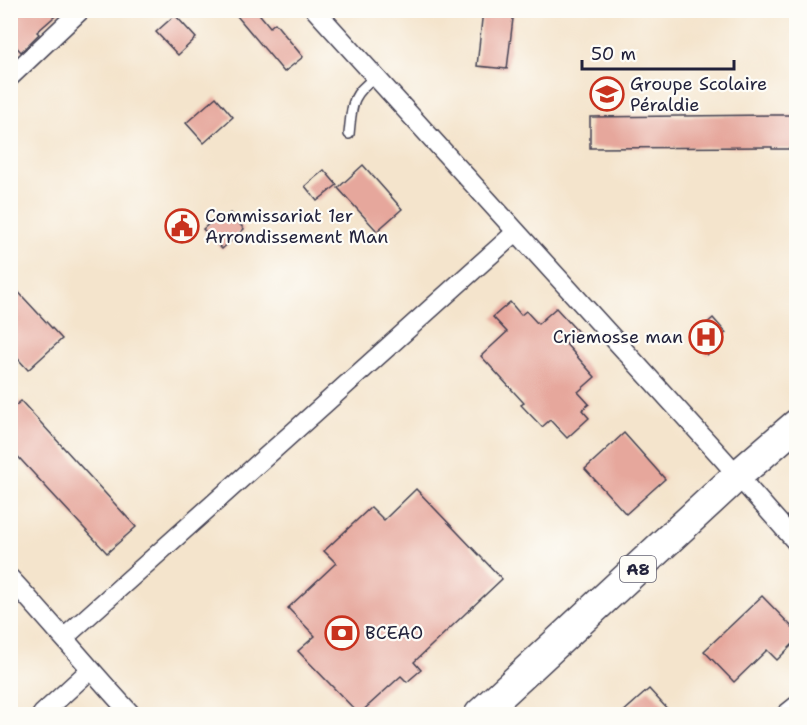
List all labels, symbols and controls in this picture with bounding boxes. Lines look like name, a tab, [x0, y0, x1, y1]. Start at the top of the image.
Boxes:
scale bar	[582, 33, 734, 71]
text: 50 m	[591, 42, 636, 66]
place label: Groupe Scolaire Péraldie	[630, 72, 767, 117]
school or university icon: Groupe Scolaire Péraldie	[589, 76, 625, 112]
place label: Commissariat 1er Arrondissement Man	[205, 204, 388, 249]
public building icon: Commissariat 1er Arrondissement Man	[164, 208, 200, 244]
hospital icon: Criemosse man	[688, 319, 724, 355]
place label: Criemosse man	[553, 325, 683, 349]
road number: A8	[620, 556, 656, 582]
bank icon: BCEAO	[324, 615, 360, 651]
place label: BCEAO	[365, 621, 423, 645]

